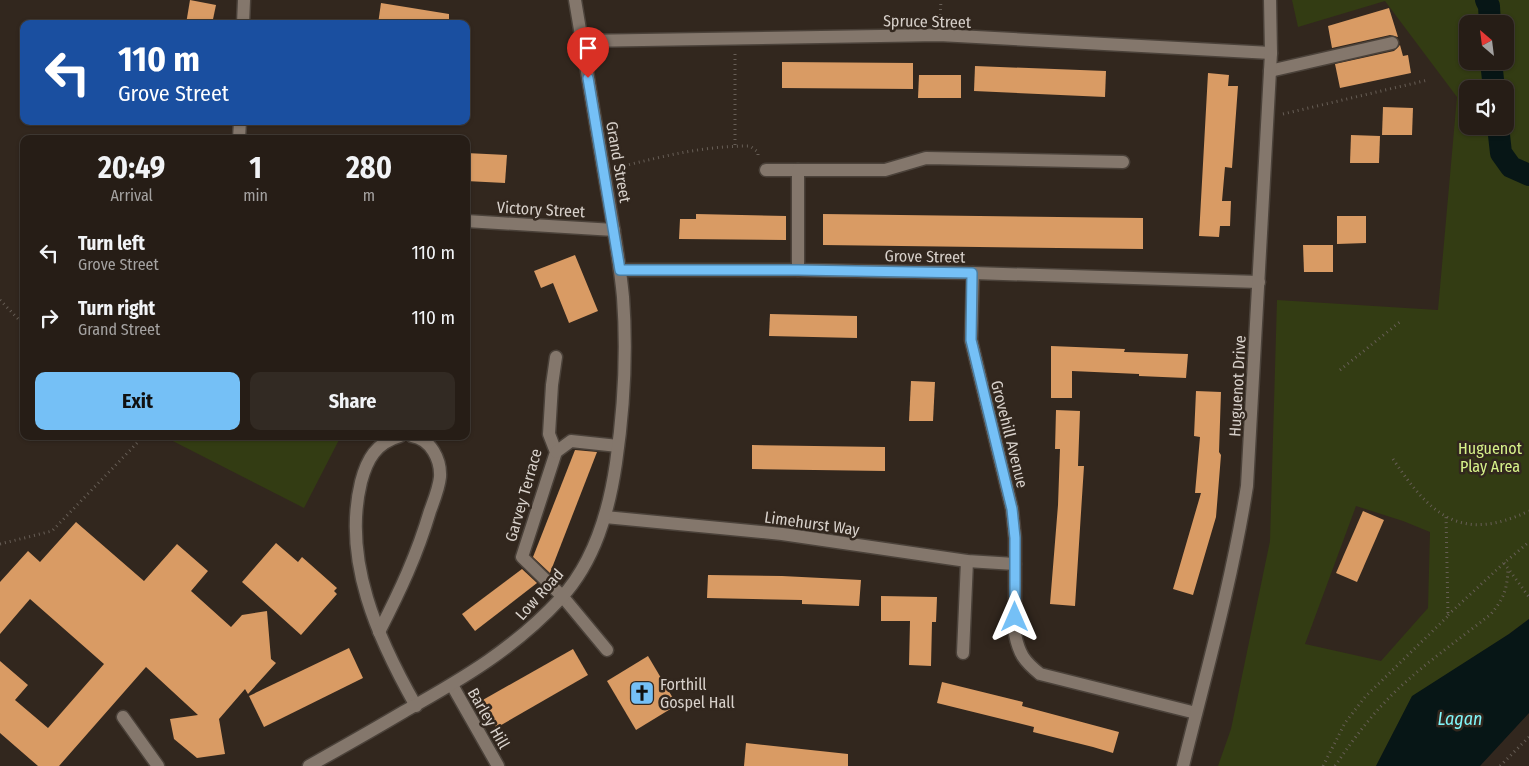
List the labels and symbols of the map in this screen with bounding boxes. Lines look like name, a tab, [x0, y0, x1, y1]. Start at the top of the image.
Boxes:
street label: Spruce Street	[883, 11, 972, 32]
north arrow	[1459, 15, 1514, 70]
pin	[567, 27, 609, 78]
street label: Grand Street	[602, 120, 635, 205]
street label: Victory Street	[496, 198, 586, 221]
street label: Grove Street	[884, 246, 966, 267]
street label: Huguenot Drive	[1225, 335, 1250, 437]
street label: Grovehill Avenue	[987, 378, 1032, 490]
park label: Huguenot Play Area	[1458, 439, 1523, 476]
street label: Garvey Terrace	[501, 446, 546, 544]
street label: Limehurst Way	[763, 507, 861, 540]
street label: Low Road	[511, 565, 567, 624]
position arrow	[988, 590, 1040, 642]
place label: Forthill Gospel Hall	[660, 675, 735, 712]
church icon: Forthill Gospel Hall	[629, 680, 655, 706]
street label: Barley Hill	[464, 684, 514, 752]
water label: Lagan	[1437, 708, 1483, 730]

